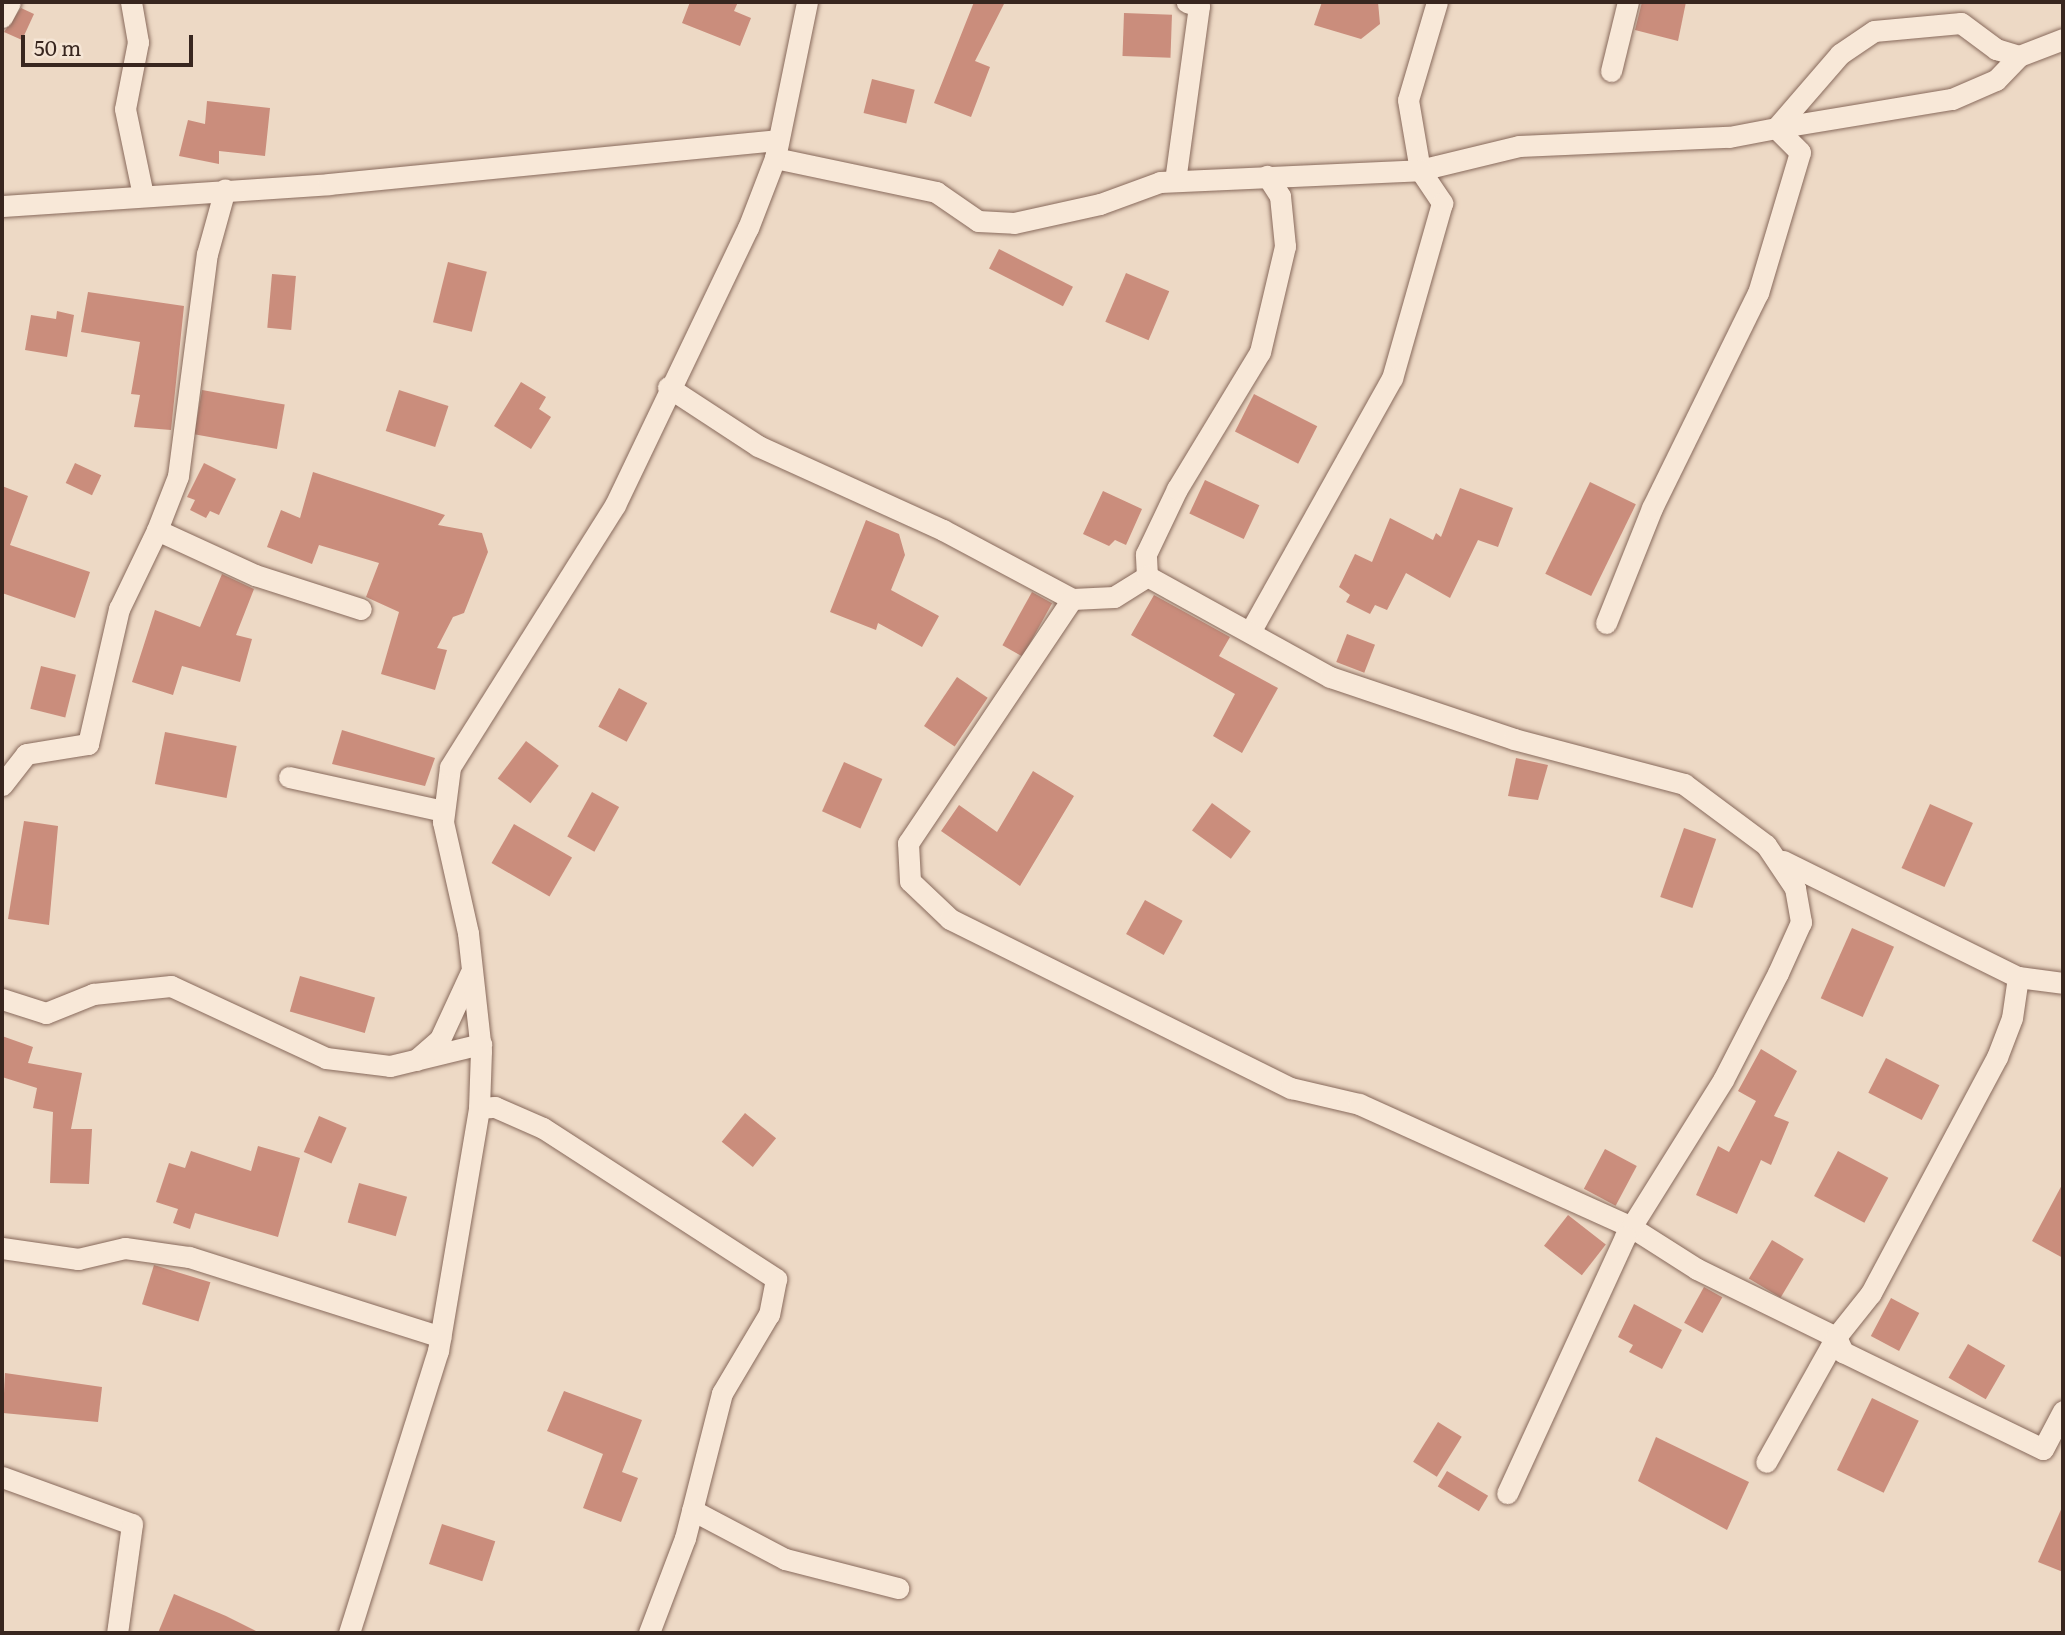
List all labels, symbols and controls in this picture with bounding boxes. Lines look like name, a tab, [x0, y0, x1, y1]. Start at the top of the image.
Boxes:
scale bar	[24, 21, 196, 65]
text: 50 m	[34, 31, 81, 62]

